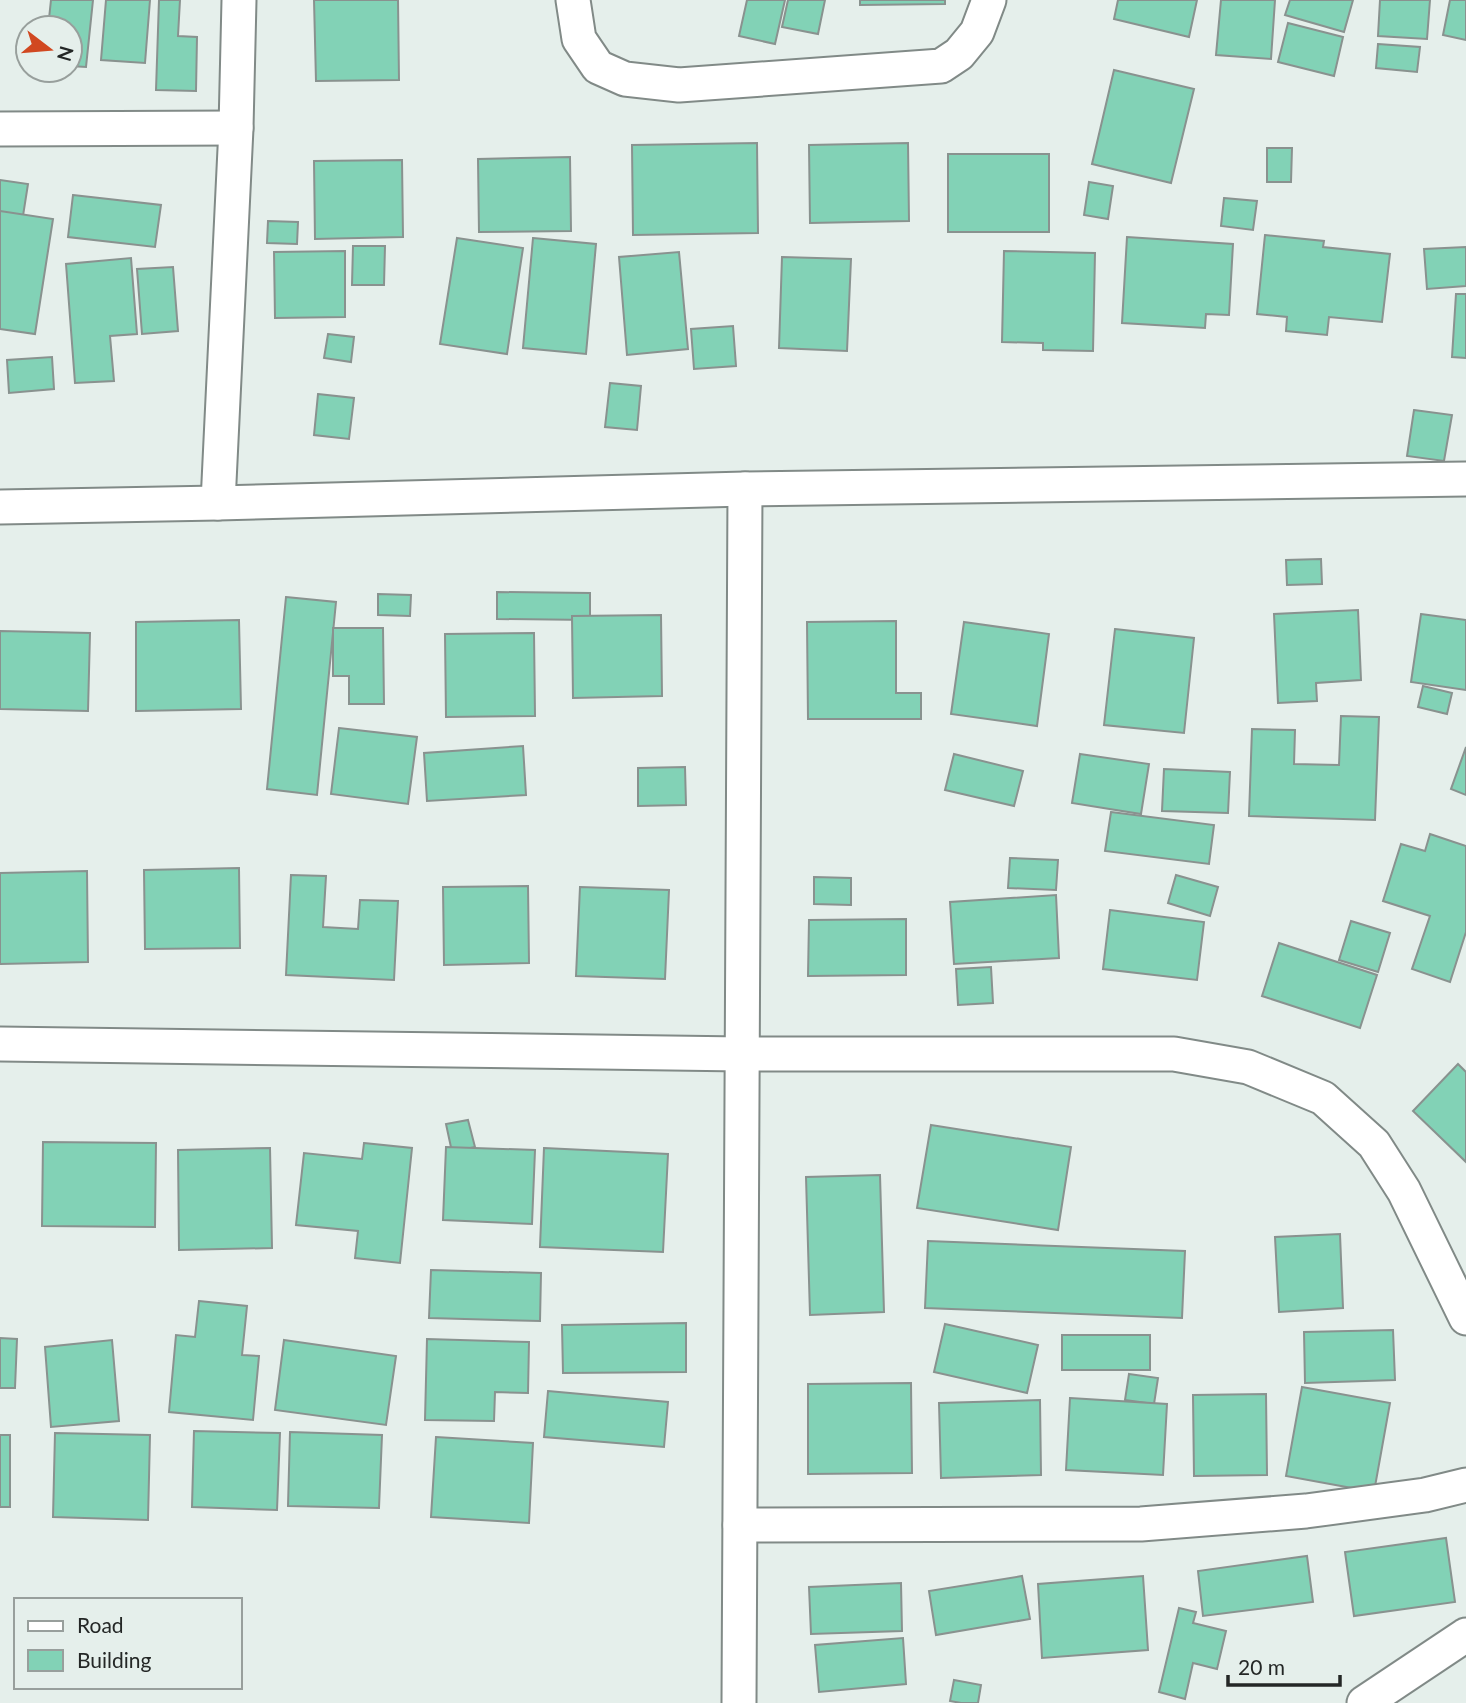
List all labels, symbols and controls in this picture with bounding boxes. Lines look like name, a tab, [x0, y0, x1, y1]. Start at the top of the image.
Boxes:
north arrow	[14, 14, 84, 84]
text: N	[53, 44, 79, 64]
legend	[14, 1598, 242, 1689]
text: Road	[77, 1612, 124, 1637]
scale bar	[1228, 1644, 1340, 1688]
text: Building	[77, 1647, 152, 1672]
text: 20 m	[1238, 1654, 1285, 1679]

